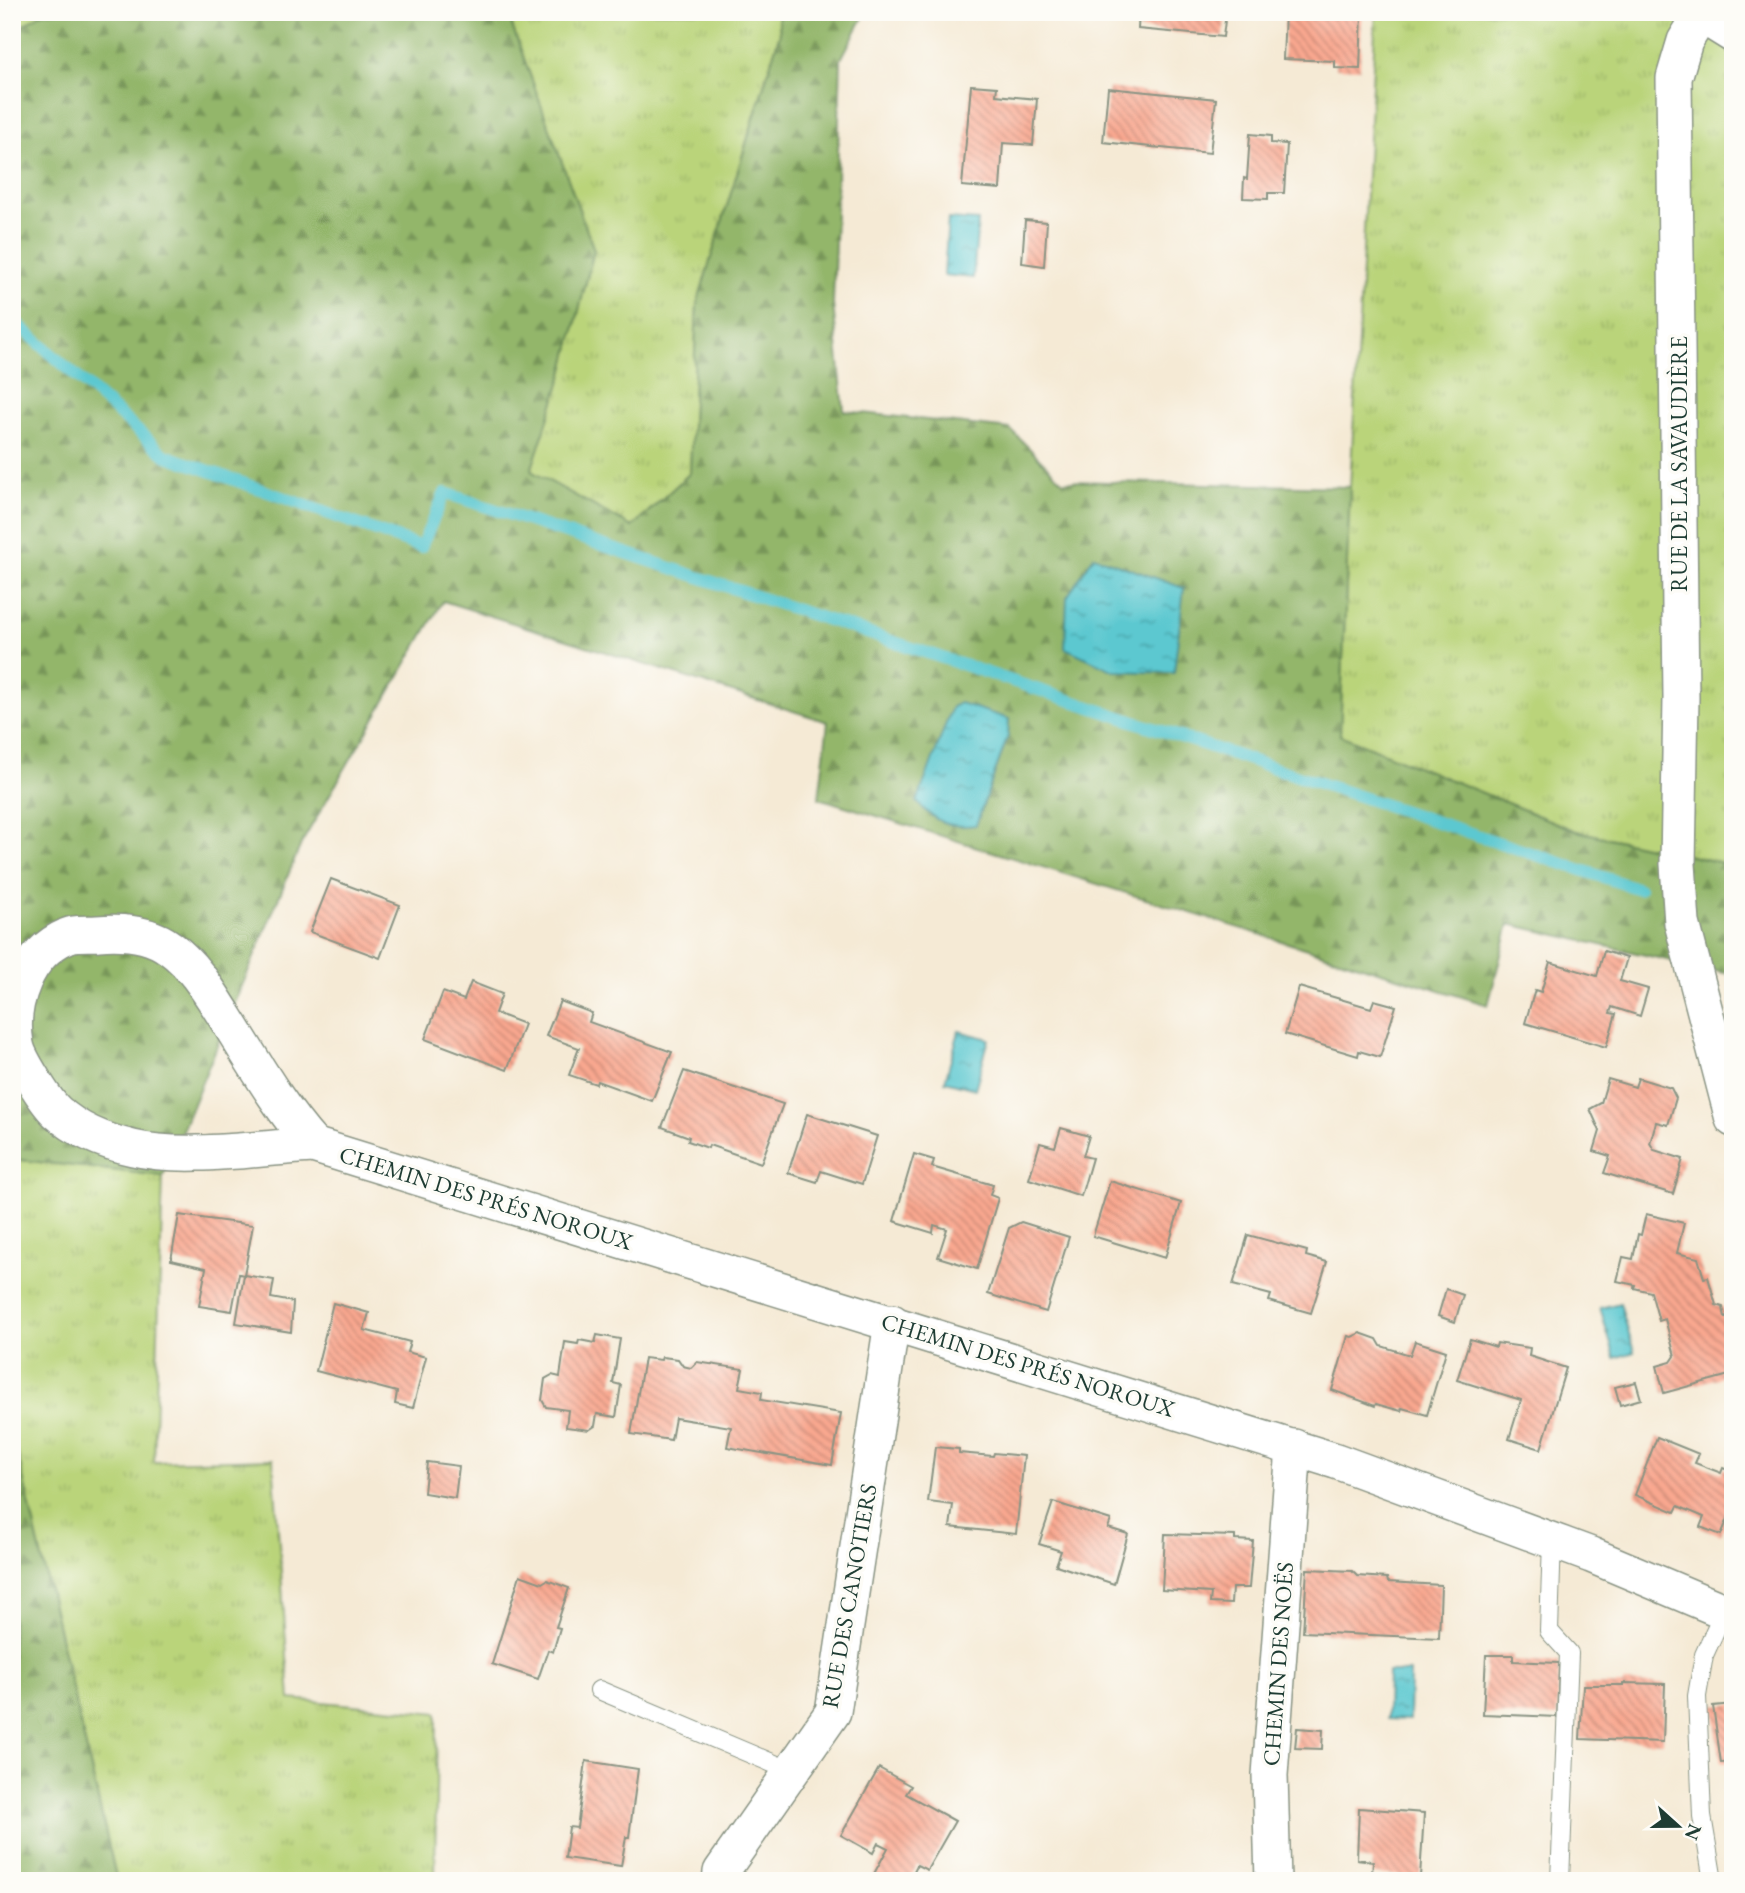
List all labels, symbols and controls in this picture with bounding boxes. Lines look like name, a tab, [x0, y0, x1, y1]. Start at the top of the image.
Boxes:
street label: RUE DE LA SAVAUDIÈRE	[1664, 336, 1694, 592]
street label: CHEMIN DES PRÉS NOROUX	[336, 1139, 637, 1257]
street label: CHEMIN DES PRÉS NOROUX	[878, 1306, 1179, 1424]
street label: RUE DES CANOTIERS	[814, 1481, 884, 1711]
street label: CHEMIN DES NOËS	[1256, 1561, 1300, 1767]
north arrow	[1644, 1792, 1714, 1862]
text: N	[1679, 1820, 1708, 1844]

